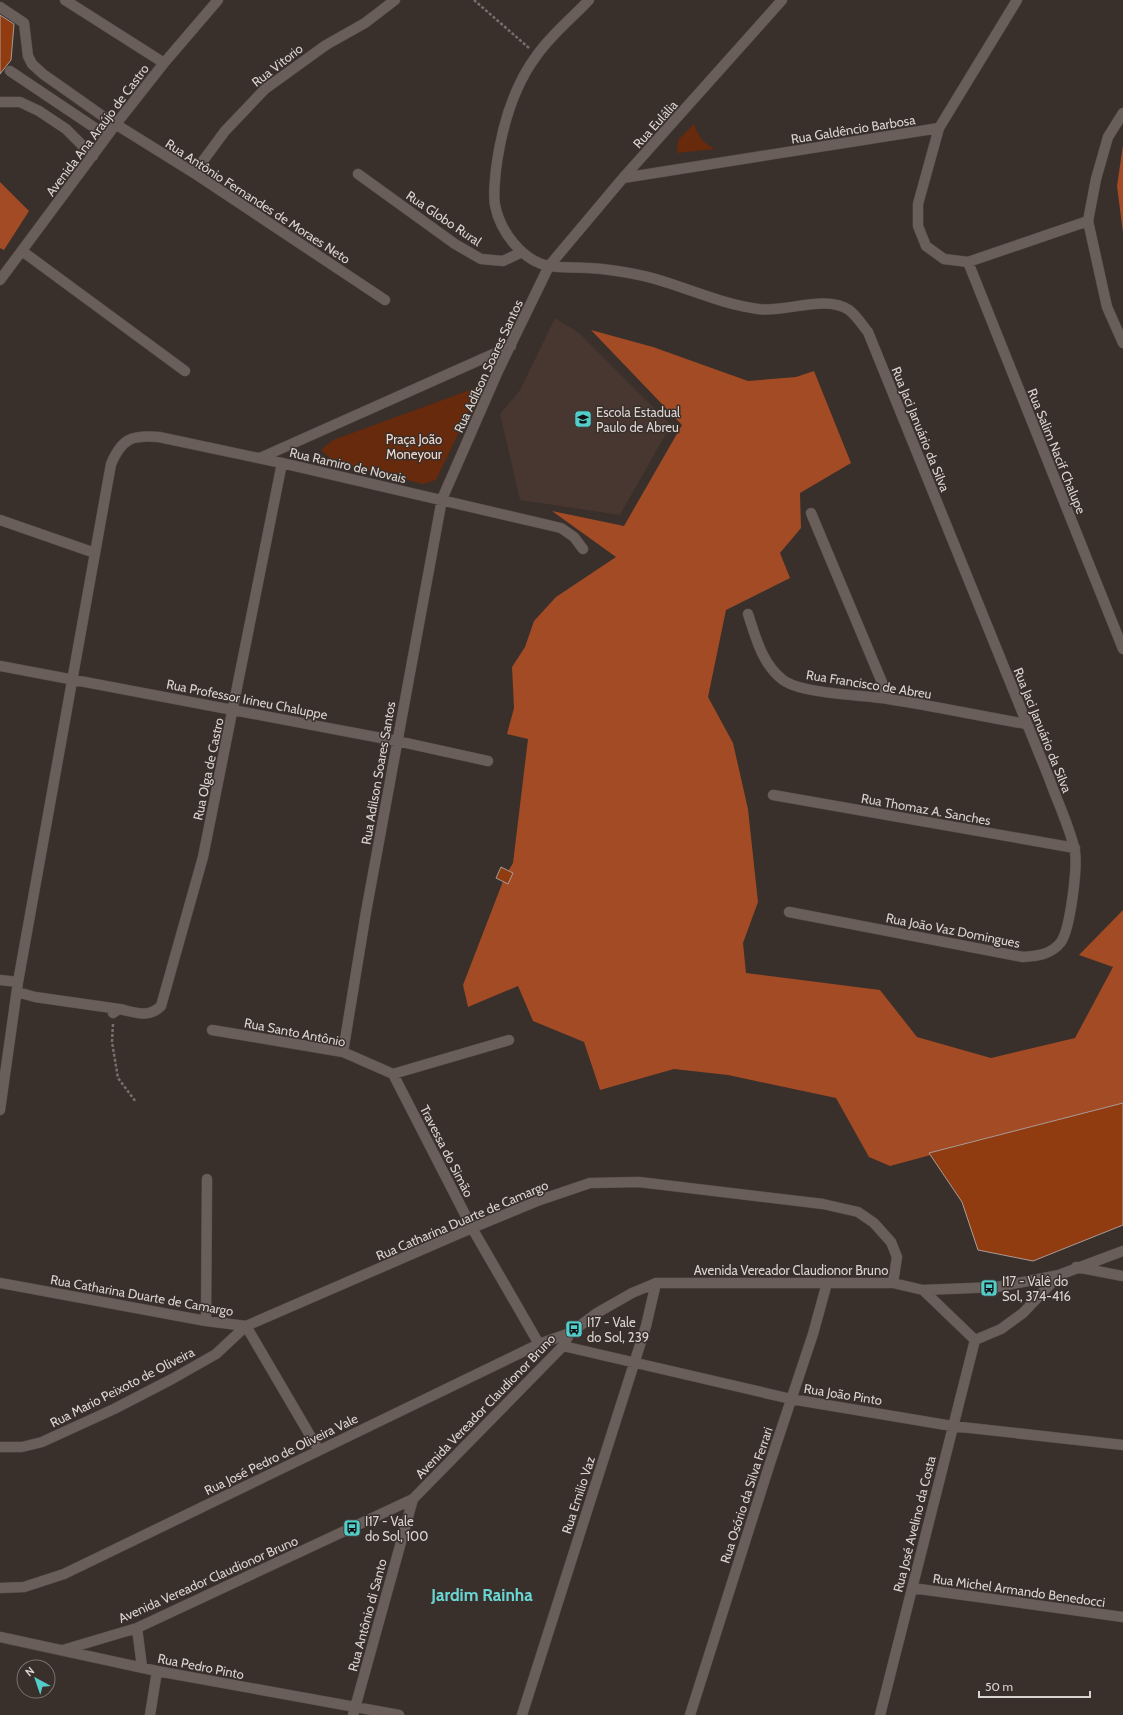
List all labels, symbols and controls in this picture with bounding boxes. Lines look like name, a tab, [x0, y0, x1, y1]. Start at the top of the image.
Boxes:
street label: Rua Vitorio	[248, 40, 306, 90]
street label: Avenida Ana Araújo de Castro	[42, 61, 153, 200]
street label: Rua Eulália	[629, 96, 681, 151]
street label: Rua Galdêncio Barbosa	[790, 111, 917, 147]
street label: Rua Antônio Fernandes de Moraes Neto	[163, 135, 353, 267]
street label: Rua Globo Rural	[403, 187, 485, 249]
street label: Rua Adílson Soares Santos	[450, 296, 526, 435]
street label: Rua Jaci Januário da Silva	[889, 364, 954, 495]
street label: Rua Salim Nacif Chalupe	[1025, 386, 1090, 516]
place label: Escola Estadual Paulo de Abreu	[596, 404, 680, 435]
school or university icon: Escola Estadual Paulo de Abreu	[573, 409, 593, 429]
park label: Praça João Moneyour	[386, 431, 443, 462]
street label: Rua Ramiro de Novais	[288, 444, 409, 486]
street label: Rua Jaci Januário da Silva	[1011, 665, 1076, 796]
street label: Rua Francisco de Abreu	[805, 666, 933, 702]
street label: Rua Professor Irineu Chaluppe	[165, 676, 329, 723]
street label: Rua Adilson Soares Santos	[358, 700, 399, 846]
street label: Rua Olga de Castro	[189, 716, 227, 822]
street label: Rua Thomaz A. Sanches	[860, 790, 993, 828]
street label: Rua João Vaz Domingues	[885, 909, 1022, 951]
street label: Rua Santo Antônio	[243, 1014, 347, 1050]
street label: Travessa do Simão	[417, 1102, 477, 1200]
street label: Rua Catharina Duarte de Camargo	[373, 1176, 551, 1264]
street label: Avenida Vereador Claudionor Bruno	[694, 1262, 888, 1278]
street label: Rua Catharina Duarte de Camargo	[49, 1271, 235, 1319]
place label: I17 - Valê do Sol, 374-416	[1002, 1273, 1071, 1304]
bus stop icon: I17 - Valê do Sol, 374-416	[979, 1278, 999, 1298]
place label: I17 - Vale do Sol, 239	[587, 1314, 649, 1345]
bus stop icon: I17 - Vale do Sol, 239	[564, 1319, 584, 1339]
street label: Avenida Vereador Claudionor Bruno	[412, 1330, 558, 1482]
street label: Rua Mario Peixoto de Oliveira	[47, 1343, 198, 1430]
street label: Rua João Pinto	[803, 1380, 883, 1408]
street label: Rua José Pedro de Oliveira Vale	[202, 1410, 361, 1498]
street label: Rua Osório da Silva Ferrari	[716, 1425, 776, 1565]
street label: Rua José Avelino da Costa	[889, 1453, 939, 1594]
street label: Rua Emilio Vaz	[558, 1454, 598, 1536]
place label: I17 - Vale do Sol, 100	[365, 1513, 428, 1544]
bus stop icon: I17 - Vale do Sol, 100	[342, 1518, 362, 1538]
street label: Avenida Vereador Claudionor Bruno	[116, 1532, 300, 1626]
street label: Rua Antônio di Santo	[344, 1557, 390, 1673]
street label: Rua Michel Armando Benedocci	[932, 1570, 1106, 1610]
district label: Jardim Rainha	[430, 1585, 533, 1605]
street label: Rua Pedro Pinto	[156, 1650, 246, 1682]
north arrow	[16, 1659, 56, 1699]
text: N	[22, 1663, 37, 1679]
scale bar	[979, 1673, 1090, 1699]
text: 50 m	[985, 1679, 1013, 1694]

